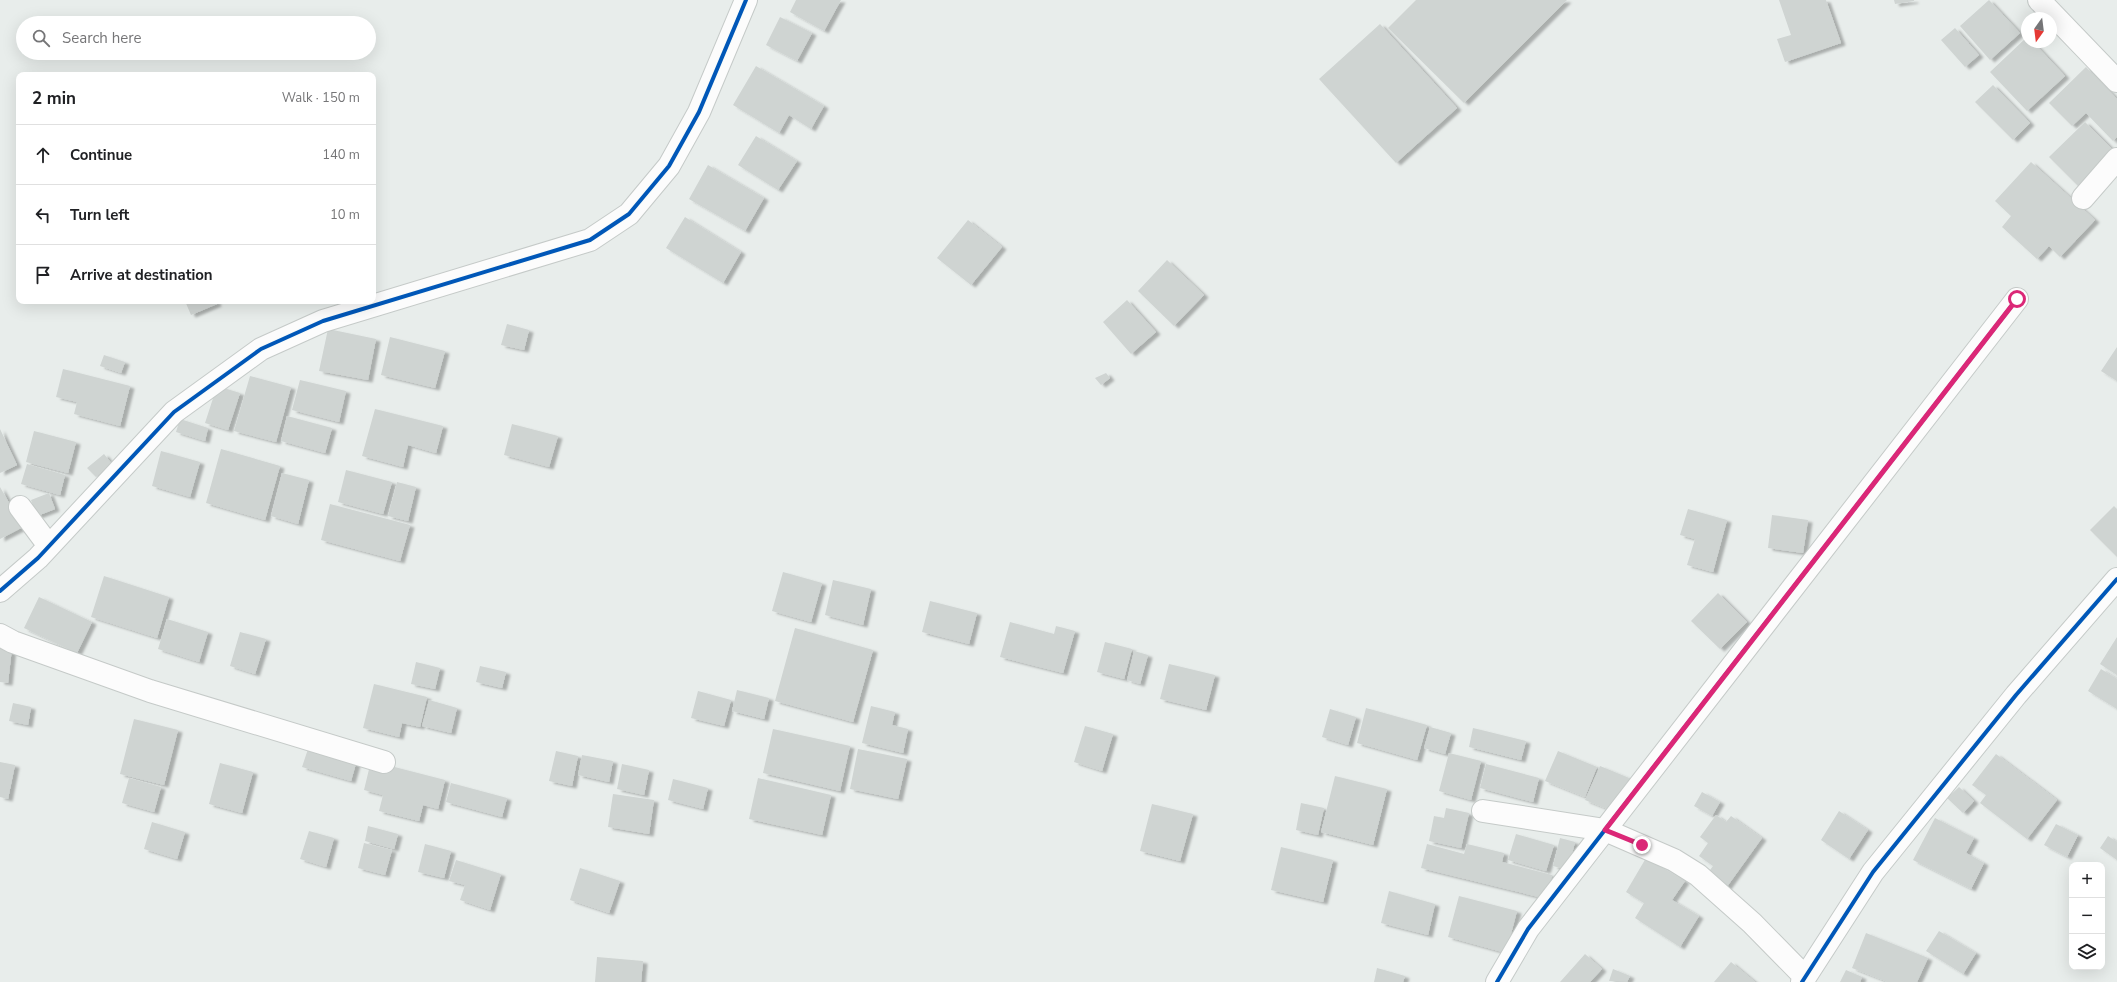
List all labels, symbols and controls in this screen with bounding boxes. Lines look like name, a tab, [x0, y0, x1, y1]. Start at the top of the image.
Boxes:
north arrow	[2021, 12, 2057, 48]
search box	[16, 16, 376, 60]
icon: search	[30, 27, 52, 49]
text: Search here	[62, 28, 142, 48]
text: 2 min	[32, 87, 76, 110]
text: Walk · 150 m	[282, 89, 360, 107]
icon: ahead	[32, 144, 54, 166]
text: Continue	[70, 145, 132, 165]
text: 140 m	[322, 146, 360, 164]
icon: left	[32, 204, 54, 226]
text: Turn left	[70, 205, 129, 225]
text: 10 m	[330, 206, 360, 224]
icon: arrive	[32, 264, 54, 286]
text: Arrive at destination	[70, 265, 213, 285]
route start	[2008, 290, 2026, 308]
route end	[1633, 836, 1651, 854]
map controls	[2069, 862, 2105, 970]
button: +	[2069, 862, 2105, 898]
button: −	[2069, 898, 2105, 934]
button: layers	[2069, 934, 2105, 970]

